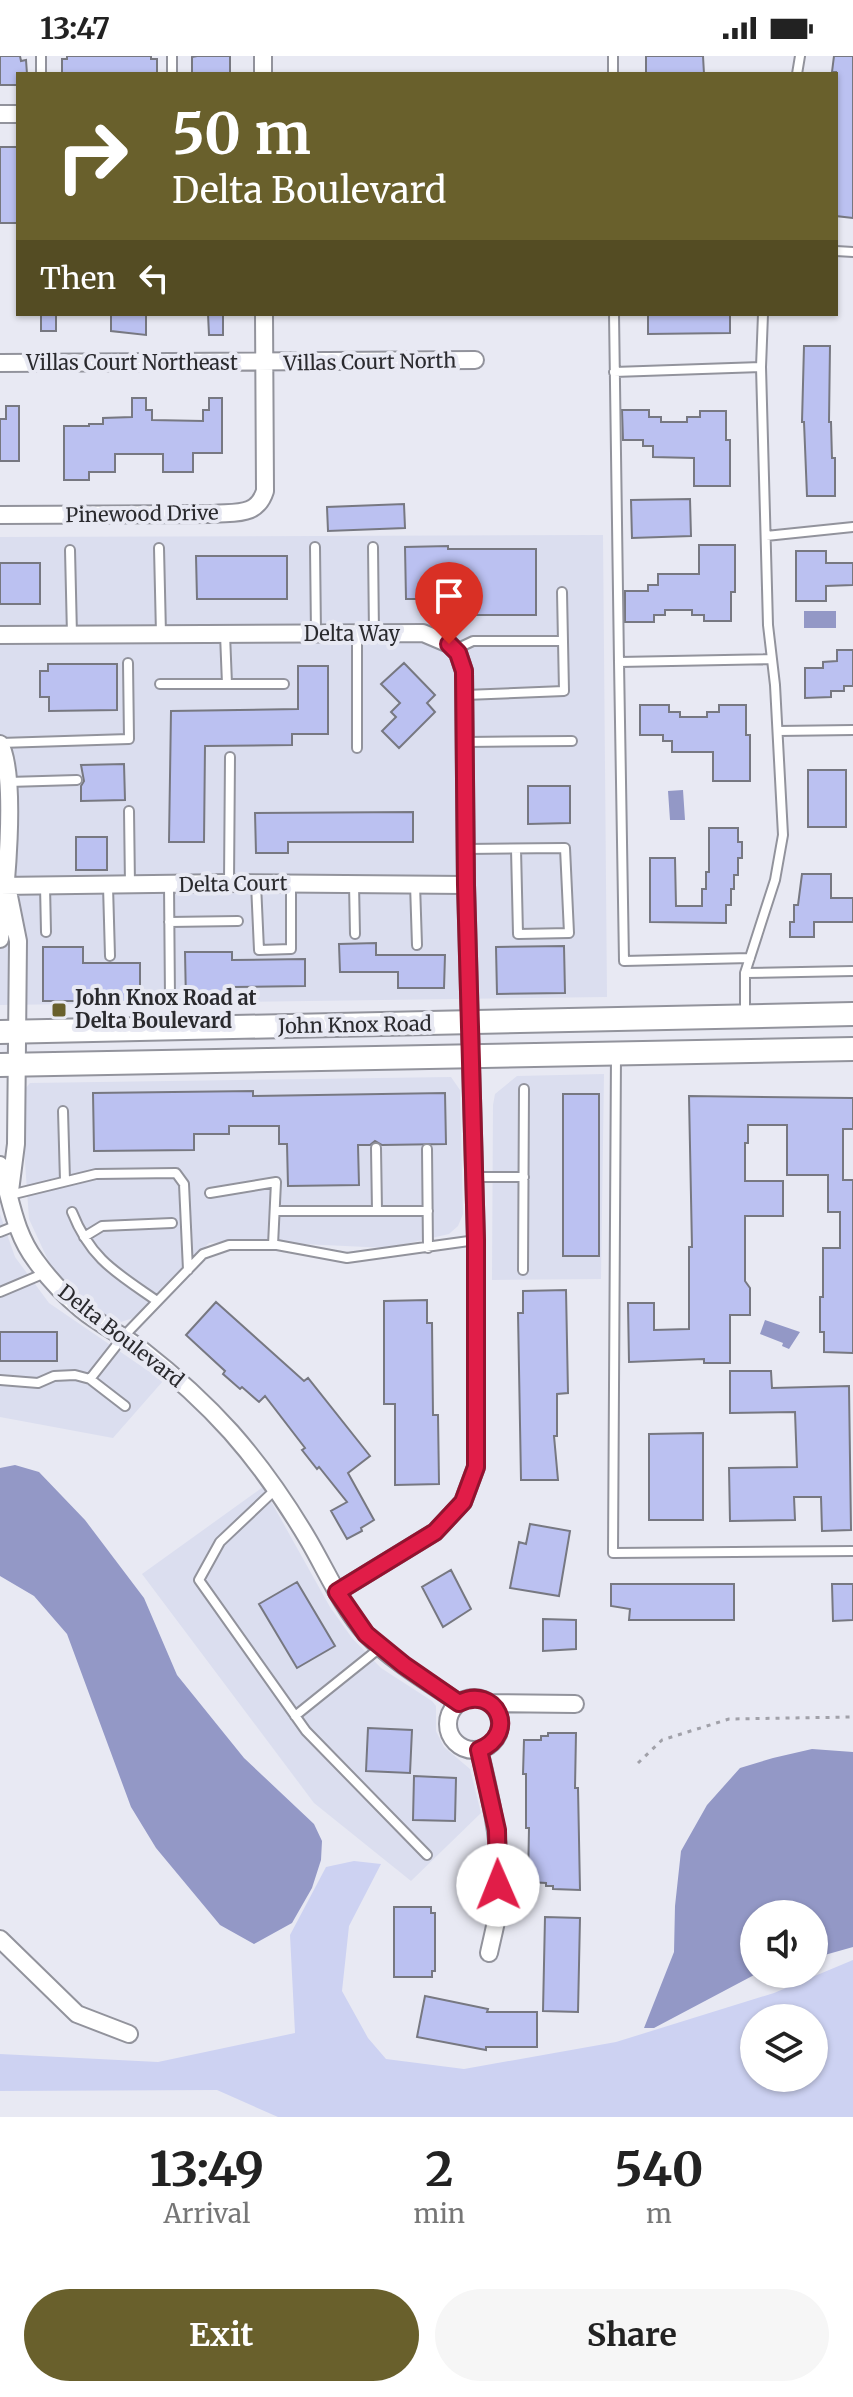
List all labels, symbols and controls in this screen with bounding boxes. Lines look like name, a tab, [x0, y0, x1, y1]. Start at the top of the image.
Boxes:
text: 13:47	[40, 9, 110, 47]
text: 50 m	[172, 99, 311, 169]
icon: right	[40, 104, 144, 208]
text: Delta Boulevard	[172, 168, 446, 213]
icon: left	[132, 256, 176, 300]
text: Then	[40, 259, 116, 297]
street label: Villas Court North	[282, 347, 457, 376]
street label: Villas Court Northeast	[25, 350, 238, 375]
street label: Pinewood Drive	[65, 500, 219, 527]
pin	[415, 562, 483, 644]
icon: arrive	[427, 574, 471, 618]
street label: Delta Way	[304, 621, 401, 646]
street label: Delta Court	[178, 870, 288, 897]
place label: John Knox Road at Delta Boulevard	[74, 985, 257, 1033]
marker: John Knox Road at Delta Boulevard	[50, 1001, 68, 1019]
street label: John Knox Road	[277, 1011, 432, 1038]
street label: Delta Boulevard	[54, 1279, 189, 1392]
position arrow	[456, 1843, 540, 1927]
map controls	[740, 1900, 828, 2092]
button: sound	[740, 1900, 828, 1988]
button: layers	[740, 2004, 828, 2092]
text: 13:49	[149, 2139, 264, 2199]
text: 2	[425, 2139, 453, 2199]
text: 540	[615, 2139, 704, 2199]
text: Arrival	[163, 2197, 250, 2230]
text: min	[414, 2197, 465, 2230]
text: m	[646, 2197, 672, 2230]
button: Exit	[24, 2289, 419, 2381]
button: Share	[435, 2289, 829, 2381]

